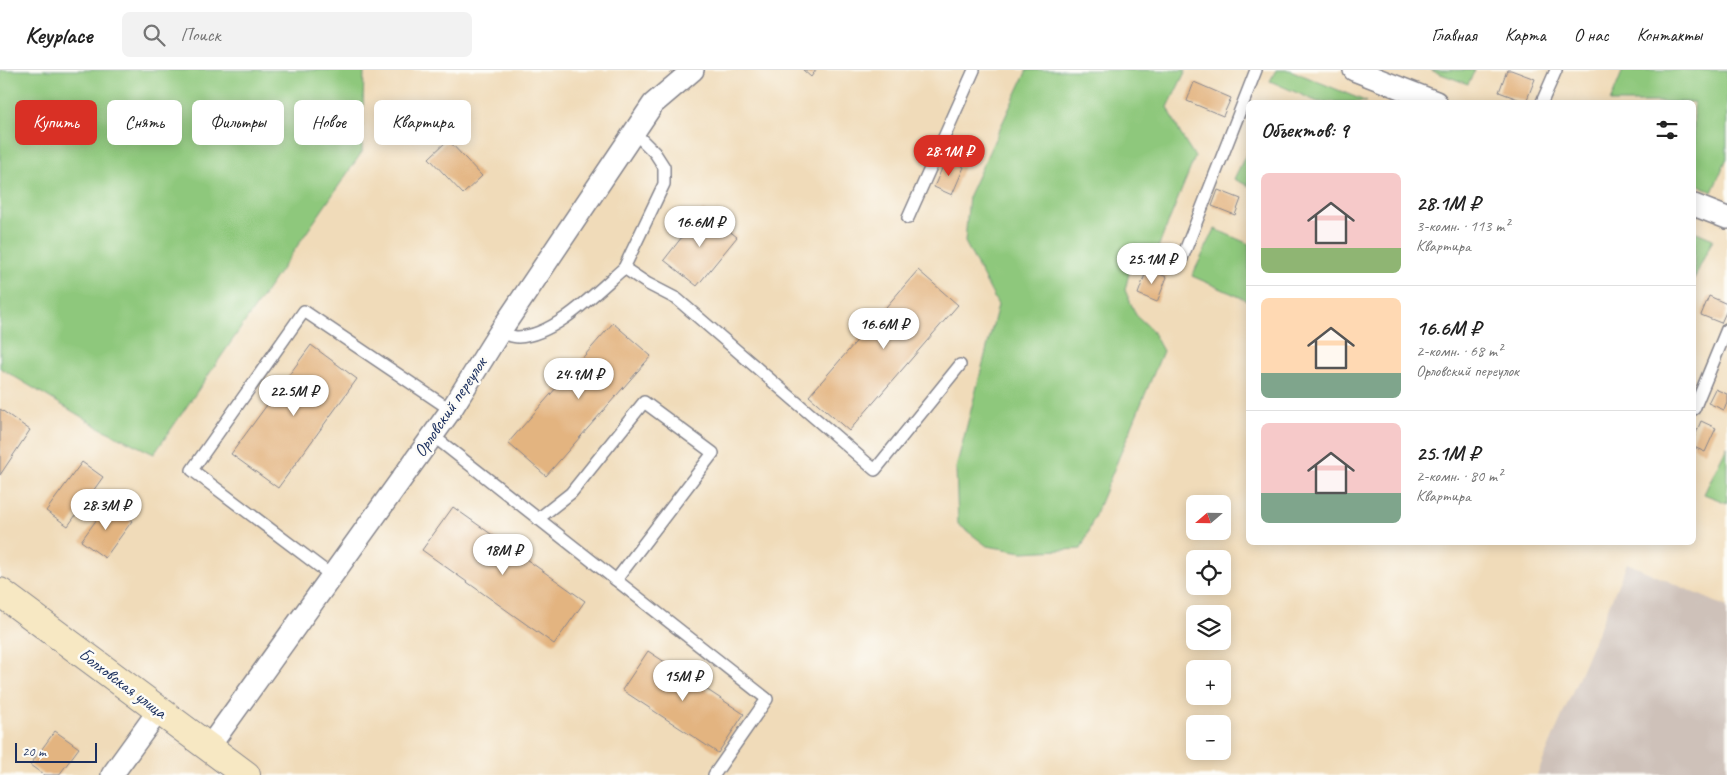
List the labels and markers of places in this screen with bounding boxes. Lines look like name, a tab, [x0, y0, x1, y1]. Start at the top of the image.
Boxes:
pin: 28.1M ₽	[903, 134, 995, 177]
pin: 16.6M ₽	[654, 206, 746, 248]
pin: 25.1M ₽	[1106, 242, 1198, 285]
pin: 16.6M ₽	[838, 308, 930, 350]
pin: 24.9M ₽	[533, 358, 625, 400]
pin: 22.5M ₽	[248, 374, 340, 417]
pin: 28.3M ₽	[60, 488, 152, 531]
pin: 18M ₽	[468, 534, 538, 576]
pin: 15M ₽	[648, 660, 718, 702]

